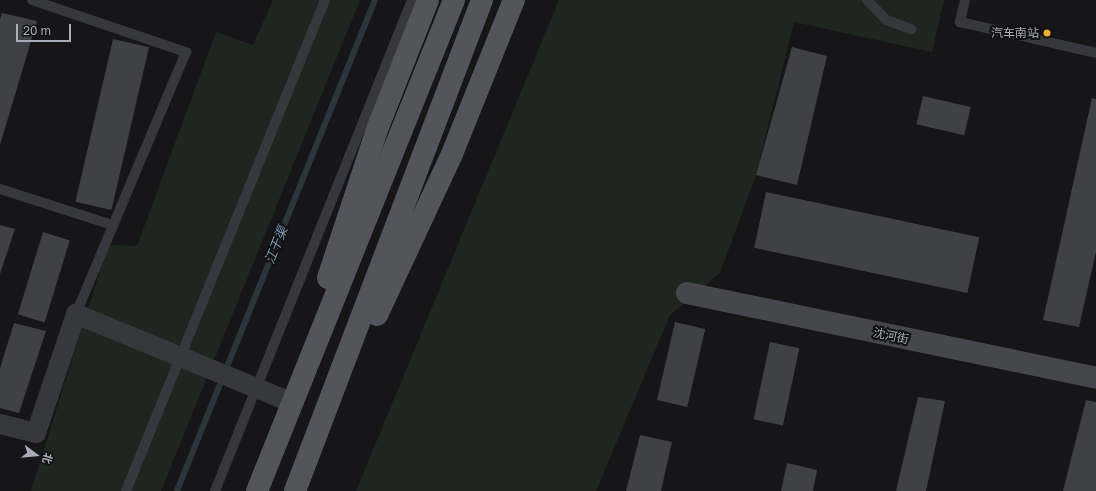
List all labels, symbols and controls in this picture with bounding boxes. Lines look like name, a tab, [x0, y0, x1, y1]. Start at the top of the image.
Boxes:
scale bar	[18, 16, 73, 42]
text: 20 m	[23, 23, 51, 38]
place label: 汽车南站	[991, 26, 1039, 40]
marker: 汽车南站	[1042, 28, 1052, 38]
water label: 江干渠	[261, 224, 291, 266]
street label: 沈河街	[872, 325, 910, 347]
north arrow	[16, 435, 56, 475]
text: 北	[40, 451, 56, 466]

